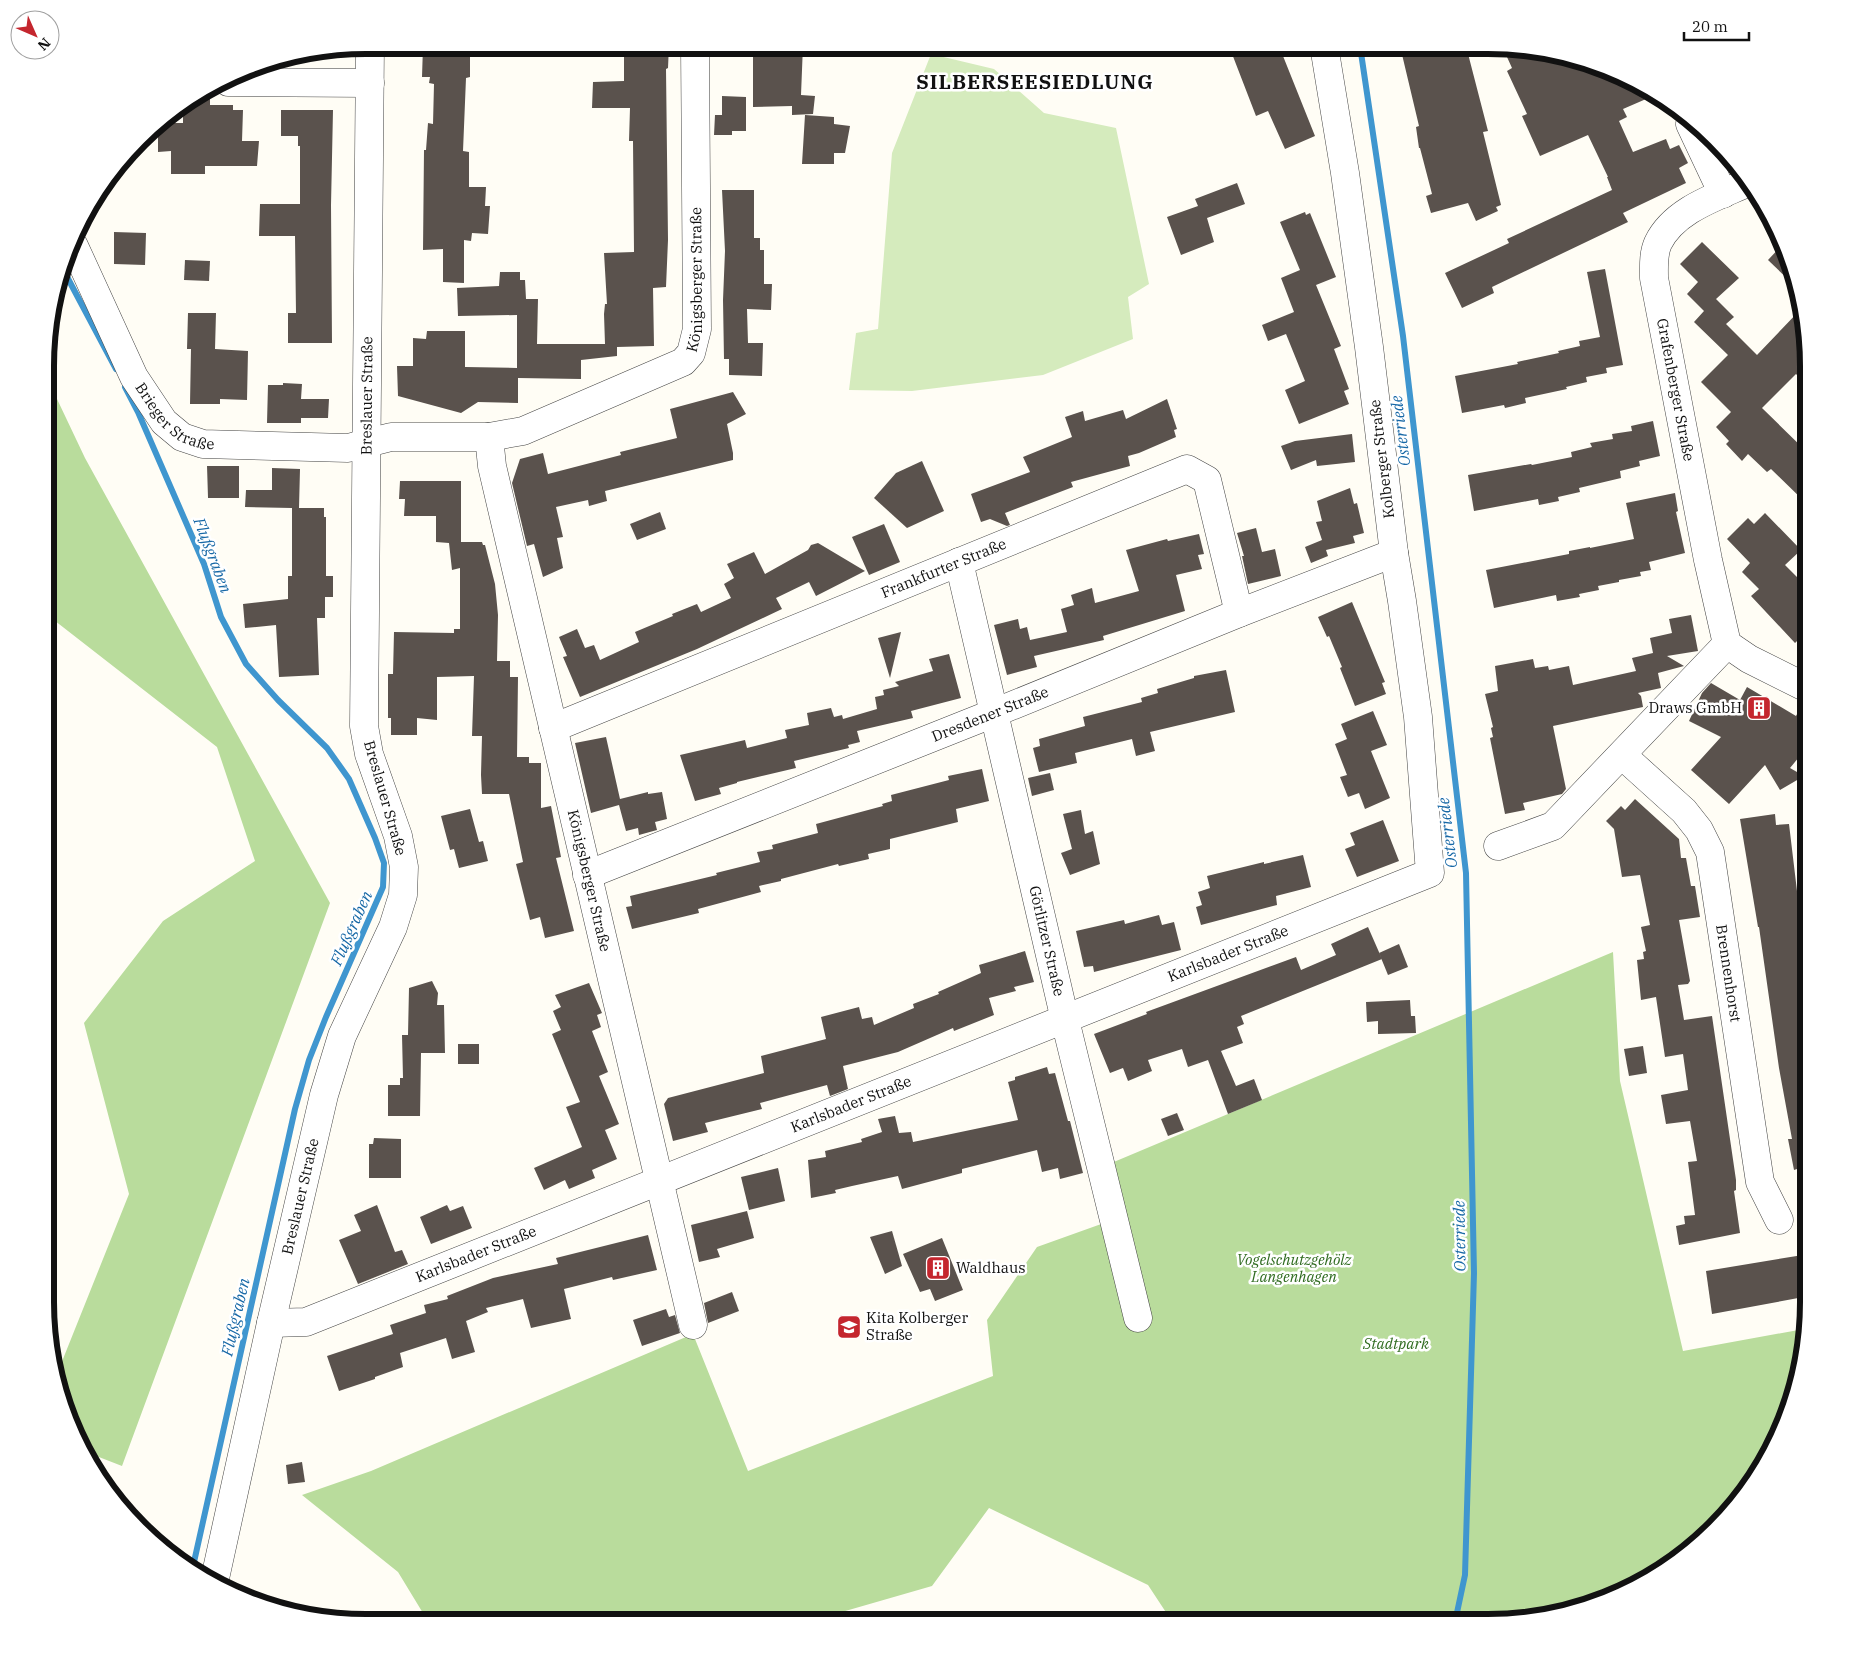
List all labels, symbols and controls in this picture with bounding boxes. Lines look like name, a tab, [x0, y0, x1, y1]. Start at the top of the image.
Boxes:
north arrow	[10, 10, 60, 60]
scale bar	[1684, 10, 1749, 42]
text: 20 m	[1692, 17, 1728, 36]
text: N	[34, 34, 54, 54]
district label: SILBERSEESIEDLUNG	[916, 68, 1154, 95]
street label: Königsberger Straße	[682, 207, 706, 354]
street label: Grafenberger Straße	[1653, 317, 1699, 463]
street label: Breslauer Straße	[356, 336, 376, 455]
street label: Brieger Straße	[131, 379, 215, 454]
water label: Osterriede	[1386, 395, 1414, 467]
street label: Kolberger Straße	[1365, 398, 1398, 520]
water label: Flußgraben	[189, 514, 237, 596]
street label: Frankfurter Straße	[878, 534, 1009, 602]
street label: Dresdener Straße	[929, 682, 1051, 746]
building icon: Draws GmbH	[1746, 695, 1772, 721]
place label: Draws GmbH	[1648, 698, 1742, 717]
street label: Breslauer Straße	[360, 738, 411, 858]
water label: Osterriede	[1433, 797, 1461, 869]
street label: Königsberger Straße	[564, 808, 615, 953]
street label: Görlitzer Straße	[1025, 884, 1069, 998]
water label: Flußgraben	[325, 888, 376, 969]
street label: Karlsbader Straße	[1165, 921, 1291, 986]
street label: Brennenhorst	[1712, 923, 1746, 1023]
street label: Karlsbader Straße	[788, 1071, 914, 1136]
street label: Breslauer Straße	[277, 1136, 323, 1256]
water label: Osterriede	[1448, 1200, 1470, 1272]
street label: Karlsbader Straße	[413, 1221, 539, 1286]
park label: Vogelschutzgehölz Langenhagen	[1237, 1250, 1352, 1286]
building icon: Waldhaus	[925, 1255, 951, 1281]
place label: Waldhaus	[956, 1258, 1026, 1277]
water label: Flußgraben	[216, 1276, 254, 1359]
place label: Kita Kolberger Straße	[866, 1308, 968, 1344]
school or university icon: Kita Kolberger Straße	[836, 1314, 862, 1340]
park label: Stadtpark	[1362, 1334, 1429, 1353]

